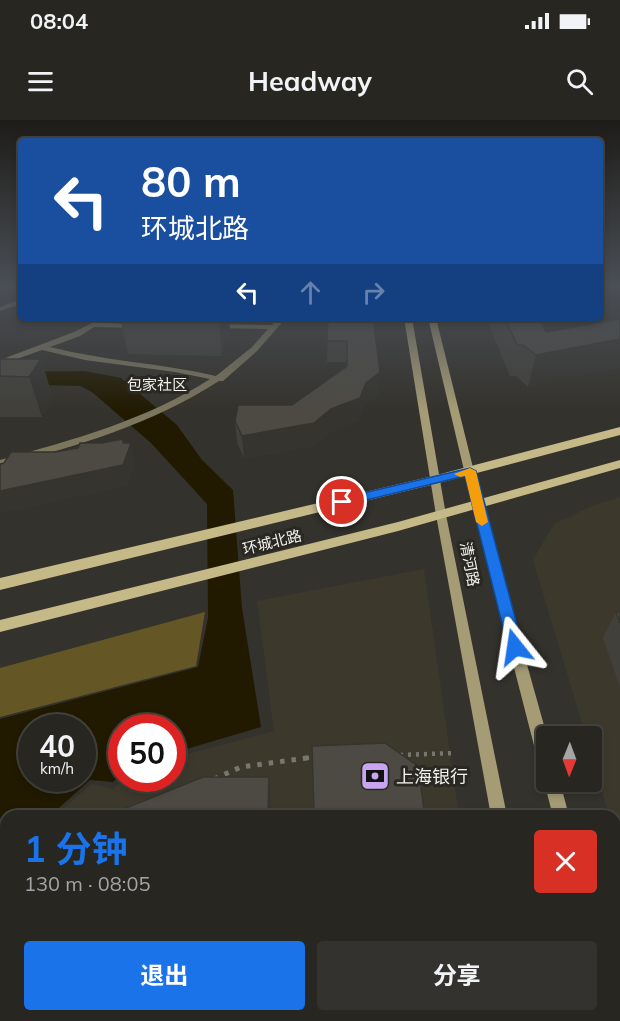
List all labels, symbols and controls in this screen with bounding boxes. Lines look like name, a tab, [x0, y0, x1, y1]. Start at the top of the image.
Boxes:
text: 08:04	[30, 7, 88, 35]
text: Headway	[248, 64, 372, 98]
icon: menu	[24, 65, 57, 98]
icon: search	[563, 65, 596, 98]
text: 80 m	[141, 155, 241, 208]
icon: left	[42, 162, 120, 240]
text: 环城北路	[141, 211, 249, 245]
icon: left	[231, 276, 264, 309]
icon: ahead	[294, 276, 327, 309]
icon: right	[357, 276, 390, 309]
district label: 包家社区	[127, 375, 187, 394]
pin	[316, 476, 367, 527]
icon: arrive	[325, 485, 358, 518]
street label: 环城北路	[241, 526, 303, 558]
street label: 清河路	[456, 540, 484, 588]
position arrow	[483, 615, 547, 679]
speed limit sign: 50	[108, 714, 186, 792]
north arrow	[536, 726, 602, 792]
map controls	[536, 726, 602, 792]
text: 40	[39, 727, 75, 765]
text: km/h	[40, 759, 74, 778]
bank icon: 上海银行	[359, 760, 391, 792]
place label: 上海银行	[396, 765, 468, 788]
text: 1 分钟	[24, 826, 127, 871]
button: close	[534, 830, 597, 893]
text: 130 m · 08:05	[24, 871, 150, 896]
button: 退出	[24, 941, 305, 1010]
button: 分享	[317, 941, 597, 1010]

